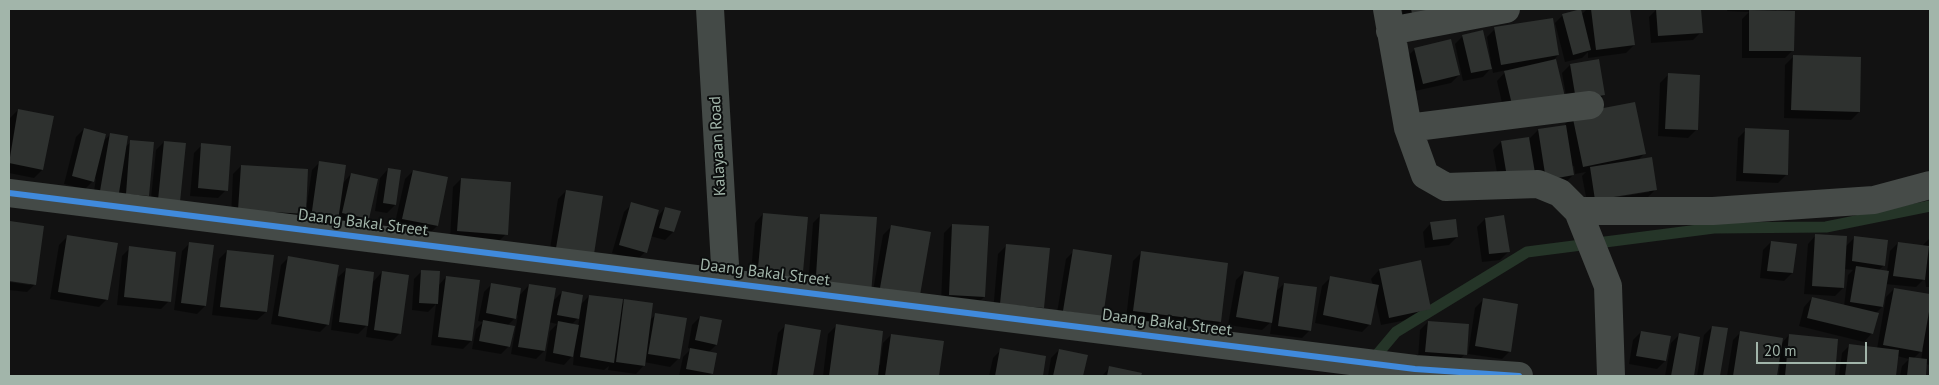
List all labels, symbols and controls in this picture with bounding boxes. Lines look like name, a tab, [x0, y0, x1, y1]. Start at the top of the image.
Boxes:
street label: Kalayaan Road	[706, 96, 730, 196]
street label: Daang Bakal Street	[297, 206, 429, 240]
street label: Daang Bakal Street	[699, 256, 831, 290]
street label: Daang Bakal Street	[1101, 306, 1233, 340]
scale bar	[1759, 332, 1870, 364]
text: 20 m	[1764, 341, 1797, 360]

